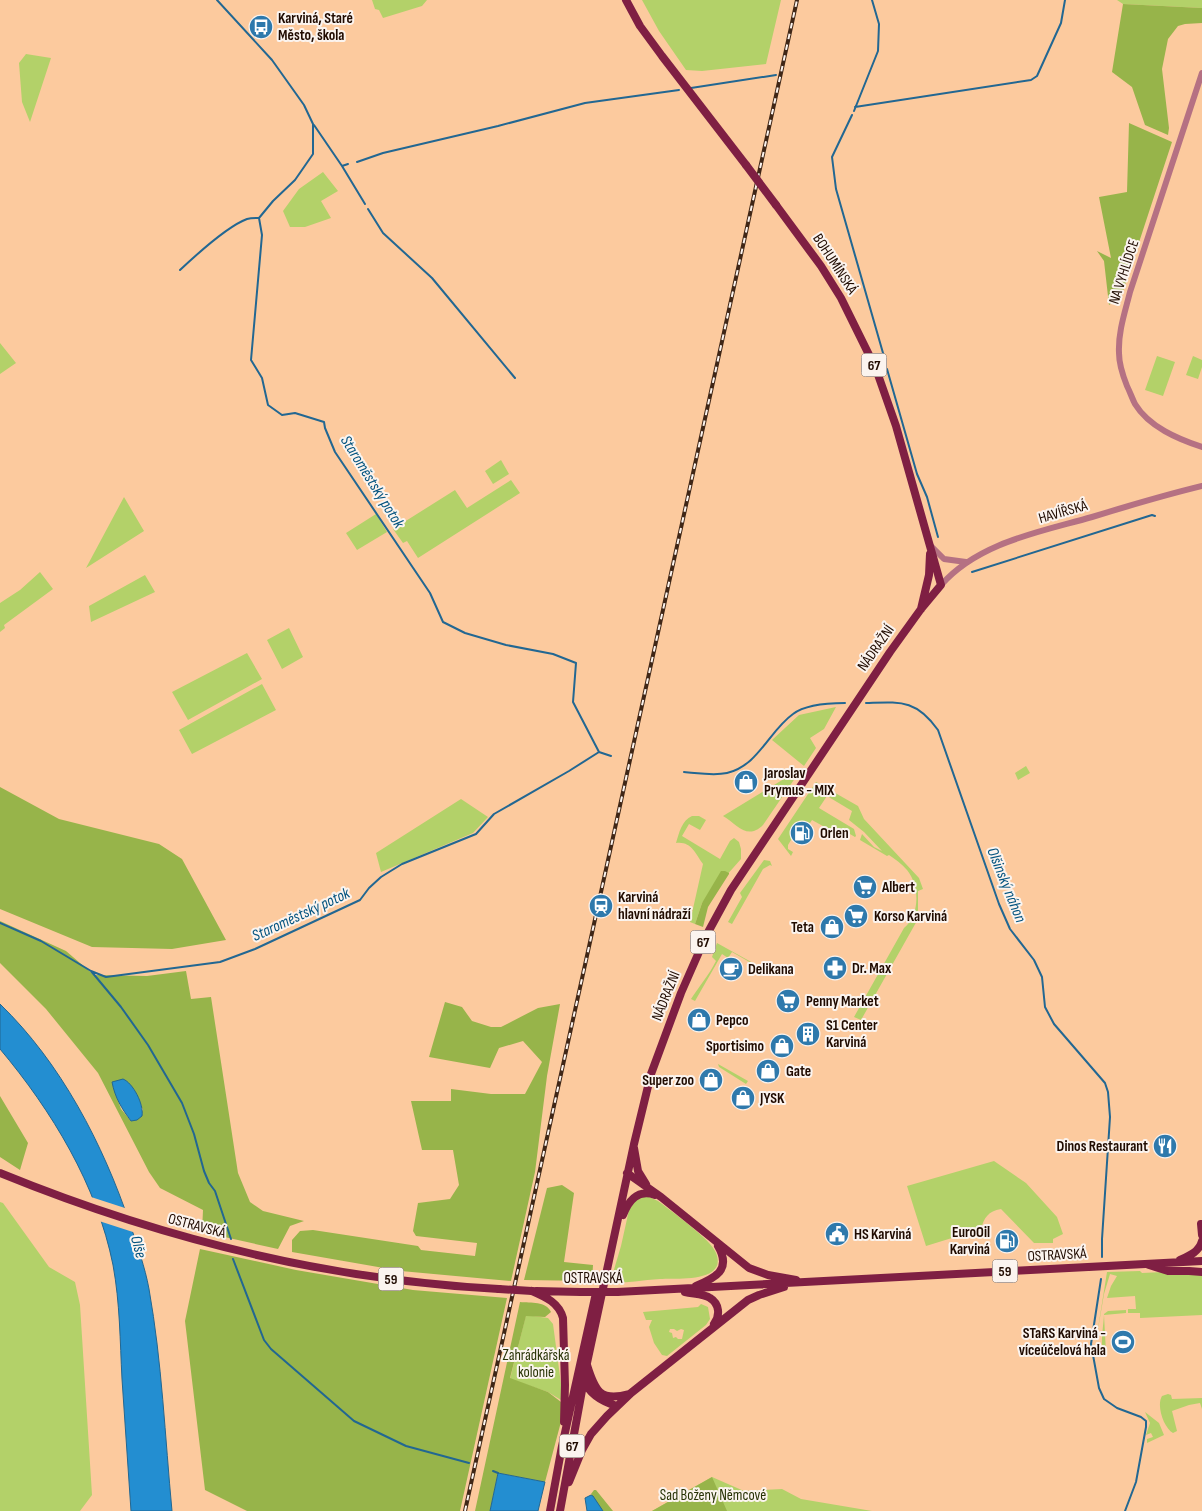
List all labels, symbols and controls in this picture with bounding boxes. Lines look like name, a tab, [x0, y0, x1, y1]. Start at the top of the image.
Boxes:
place label: Karviná, Staré Město, škola	[278, 9, 353, 45]
bus stop icon: Karviná, Staré Město, škola	[248, 14, 274, 40]
street label: BOHUMÍNSKÁ	[808, 230, 862, 298]
street label: NA VYHLÍDCE	[1105, 237, 1143, 307]
road number: 67	[862, 354, 886, 376]
water label: Staroměstský potok	[336, 432, 409, 533]
street label: HAVÍŘSKÁ	[1036, 496, 1090, 528]
street label: NÁDRAŽNÍ	[853, 621, 899, 675]
place label: Jaroslav Prymus - MIX	[763, 764, 834, 800]
shop icon: Jaroslav Prymus - MIX	[733, 769, 759, 795]
fuel station icon: Orlen	[789, 820, 815, 846]
place label: Orlen	[820, 824, 849, 843]
water label: Olšinský náhon	[982, 845, 1030, 926]
supermarket icon: Albert	[852, 874, 878, 900]
place label: Albert	[881, 878, 915, 897]
water label: Staroměstský potok	[249, 884, 354, 946]
place label: Karviná hlavní nádraží	[618, 888, 692, 924]
station icon: Karviná hlavní nádraží	[588, 893, 614, 919]
supermarket icon: Korso Karviná	[843, 903, 869, 929]
place label: Korso Karviná	[874, 907, 947, 926]
shop icon: Teta	[819, 914, 845, 940]
place label: Teta	[791, 918, 814, 937]
road number: 67	[690, 930, 716, 954]
pharmacy icon: Dr. Max	[822, 955, 848, 981]
cafe icon: Delikana	[718, 956, 744, 982]
place label: Dr. Max	[852, 959, 892, 978]
place label: Delikana	[748, 960, 794, 979]
street label: NÁDRAŽNÍ	[647, 968, 685, 1024]
supermarket icon: Penny Market	[775, 988, 801, 1014]
place label: Penny Market	[806, 992, 879, 1011]
shop icon: Pepco	[686, 1007, 712, 1033]
place label: Pepco	[716, 1011, 749, 1030]
place label: S1 Center Karviná	[826, 1016, 878, 1052]
building icon: S1 Center Karviná	[795, 1021, 821, 1047]
shop icon: Sportisimo	[769, 1033, 795, 1059]
place label: Sportisimo	[706, 1037, 764, 1056]
shop icon: Gate	[755, 1058, 781, 1084]
place label: Gate	[786, 1062, 811, 1081]
shop icon: Super zoo	[698, 1067, 724, 1093]
place label: Super zoo	[642, 1071, 694, 1090]
shop icon: JYSK	[730, 1085, 756, 1111]
place label: JYSK	[759, 1089, 785, 1108]
restaurant icon: Dinos Restaurant	[1152, 1133, 1178, 1159]
place label: Dinos Restaurant	[1057, 1137, 1148, 1156]
street label: OSTRAVSKÁ	[166, 1209, 228, 1243]
public building icon: HS Karviná	[824, 1221, 850, 1247]
place label: EuroOil Karviná	[950, 1223, 990, 1259]
place label: HS Karviná	[854, 1225, 911, 1244]
fuel station icon: EuroOil Karviná	[994, 1228, 1020, 1254]
water label: Olše	[126, 1234, 150, 1260]
street label: OSTRAVSKÁ	[1027, 1244, 1088, 1266]
road number: 59	[992, 1260, 1018, 1282]
road number: 59	[378, 1268, 404, 1290]
street label: OSTRAVSKÁ	[564, 1269, 623, 1288]
place label: STaRS Karviná - víceúčelová hala	[1019, 1324, 1106, 1360]
sports icon: STaRS Karviná - víceúčelová hala	[1110, 1329, 1136, 1355]
park label: Zahrádkářská kolonie	[503, 1346, 570, 1382]
road number: 67	[560, 1434, 584, 1458]
park label: Sad Boženy Němcové	[660, 1486, 766, 1505]

